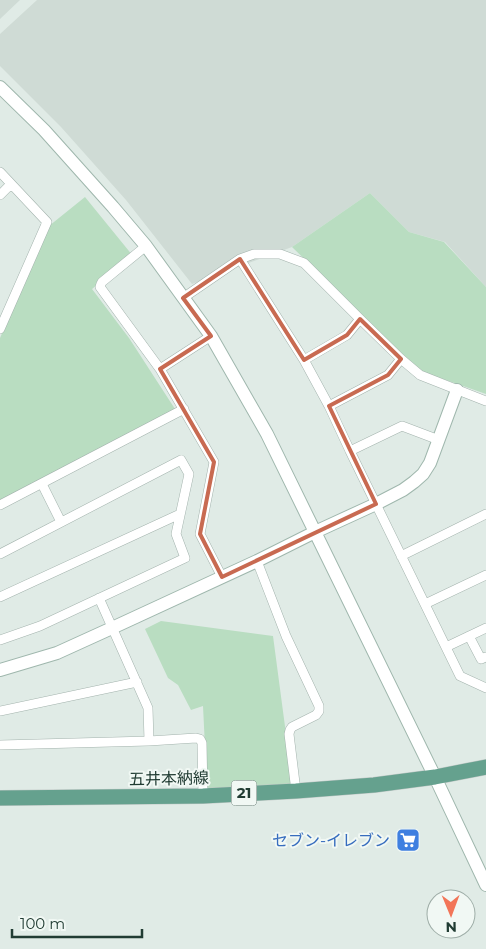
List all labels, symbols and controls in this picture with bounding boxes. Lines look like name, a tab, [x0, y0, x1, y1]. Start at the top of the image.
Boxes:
street label: 五井本納線	[129, 768, 209, 789]
road number: 21	[232, 780, 256, 806]
supermarket icon: セブン-イレブン	[395, 827, 421, 853]
place label: セブン-イレブン	[272, 831, 390, 850]
north arrow	[426, 889, 476, 939]
scale bar	[12, 906, 142, 938]
text: 100 m	[20, 914, 65, 933]
text: N	[445, 918, 457, 936]

